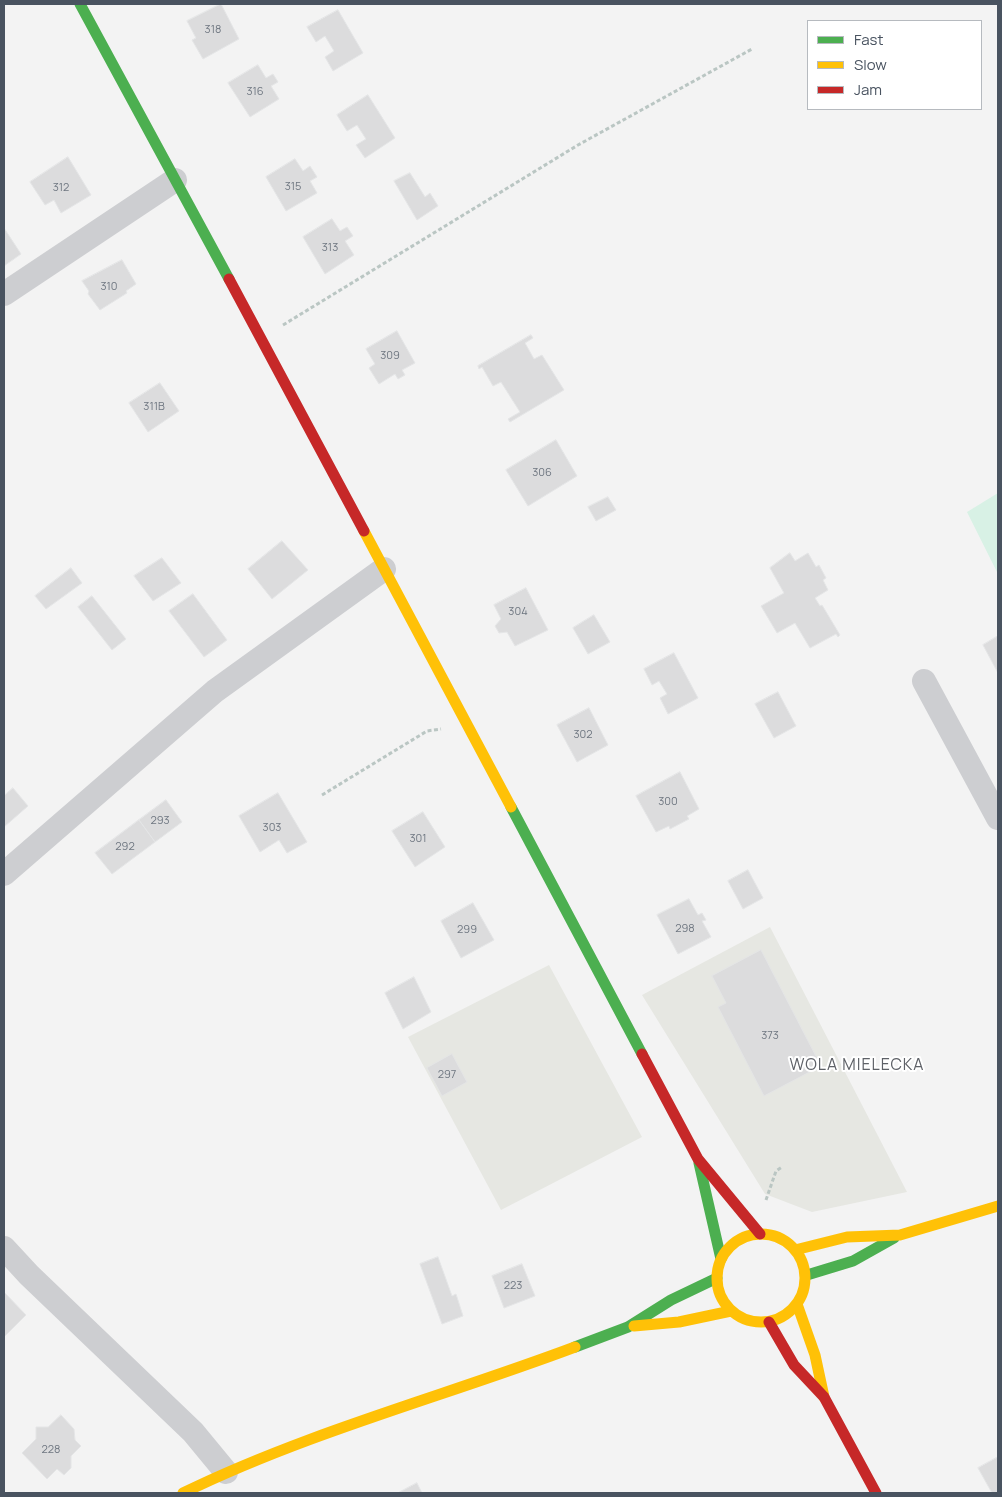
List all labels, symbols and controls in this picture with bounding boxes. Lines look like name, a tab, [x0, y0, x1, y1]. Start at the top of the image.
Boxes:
legend	[807, 20, 982, 110]
house number: 318	[205, 23, 221, 37]
text: Fast	[854, 29, 883, 50]
text: Slow	[854, 54, 887, 75]
text: Jam	[854, 79, 882, 100]
house number: 316	[246, 85, 264, 99]
house number: 315	[285, 180, 301, 194]
house number: 312	[53, 181, 69, 195]
house number: 313	[322, 241, 338, 255]
house number: 310	[100, 280, 118, 294]
house number: 309	[380, 349, 400, 363]
house number: 311B	[143, 400, 165, 414]
house number: 306	[532, 466, 552, 480]
house number: 304	[508, 605, 528, 619]
house number: 302	[573, 728, 593, 742]
house number: 300	[658, 795, 678, 809]
house number: 293	[150, 814, 170, 828]
house number: 303	[263, 821, 281, 835]
house number: 301	[409, 832, 427, 846]
house number: 292	[115, 840, 135, 854]
house number: 298	[675, 922, 695, 936]
house number: 299	[457, 923, 477, 937]
house number: 373	[761, 1029, 779, 1043]
district label: WOLA MIELECKA	[788, 1056, 926, 1076]
house number: 297	[438, 1068, 456, 1082]
house number: 223	[504, 1279, 522, 1293]
house number: 228	[42, 1443, 60, 1457]

